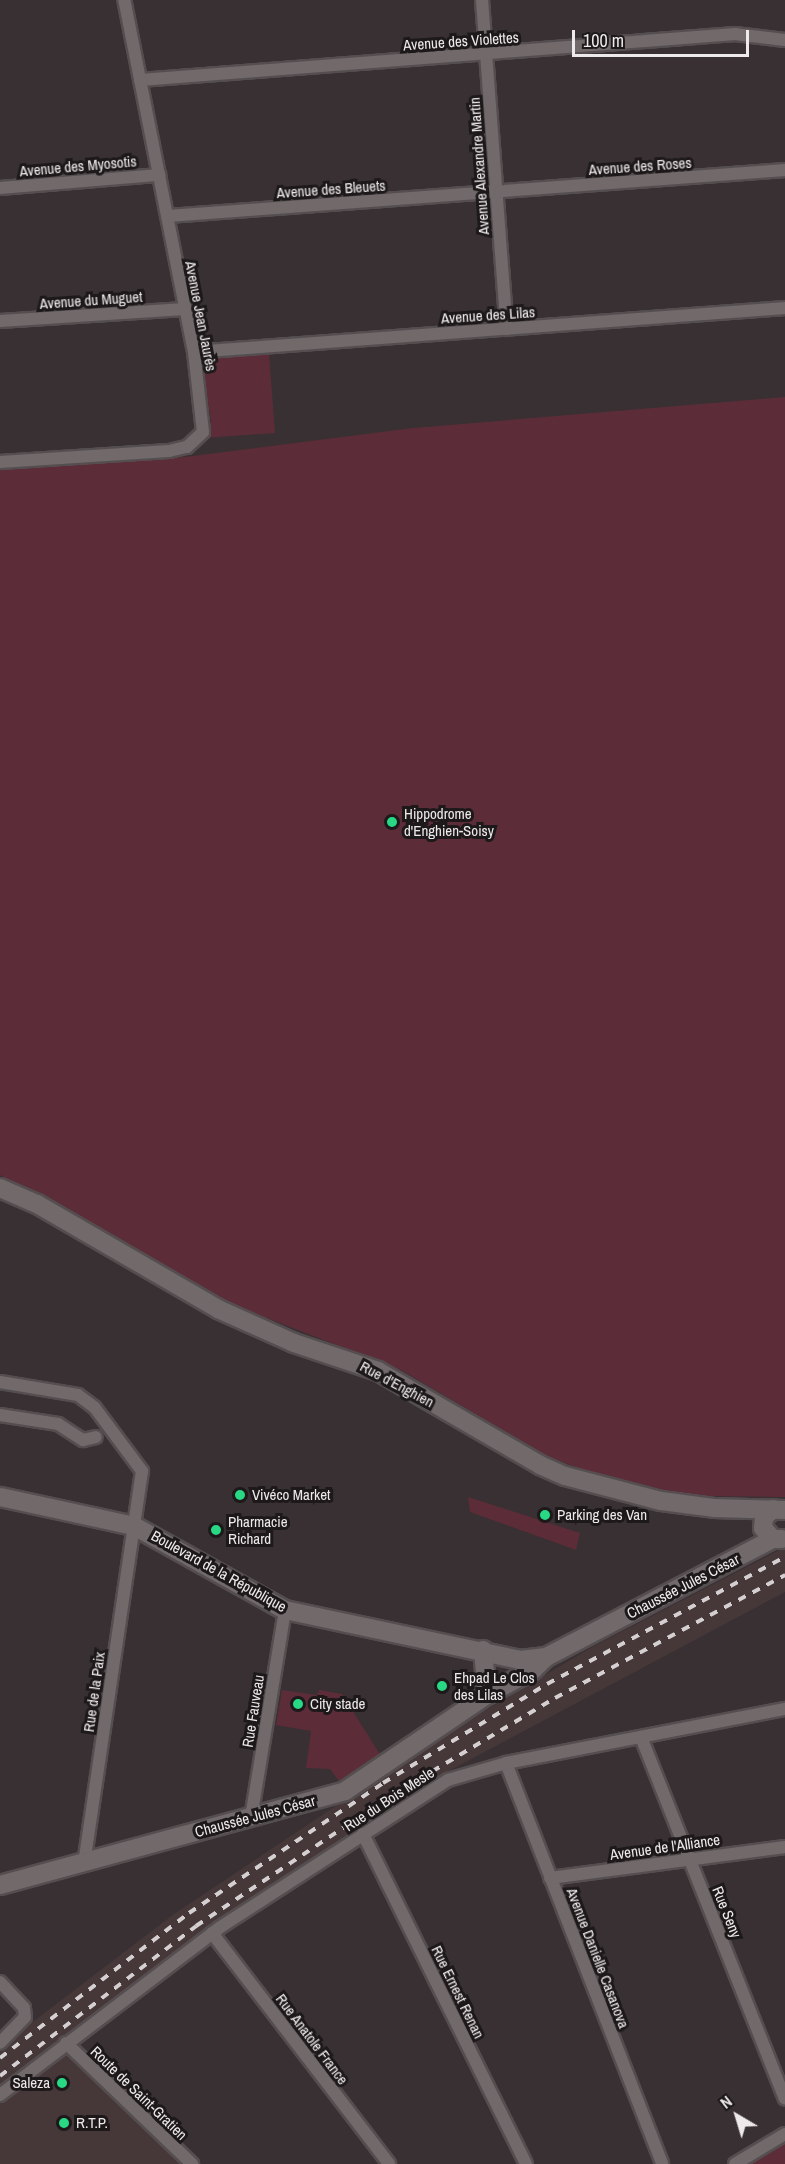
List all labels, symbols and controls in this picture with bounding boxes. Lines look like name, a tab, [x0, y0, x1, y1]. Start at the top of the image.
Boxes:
scale bar	[575, 18, 752, 56]
street label: Avenue des Violettes	[403, 28, 519, 54]
text: 100 m	[583, 28, 624, 53]
street label: Avenue Alexandre Martin	[465, 96, 493, 236]
street label: Avenue des Myosotis	[19, 152, 137, 180]
street label: Avenue des Roses	[588, 153, 692, 179]
street label: Avenue des Bleuets	[276, 176, 386, 202]
street label: Avenue Jean Jaurès	[181, 259, 221, 373]
street label: Avenue du Muguet	[39, 287, 143, 313]
street label: Avenue des Lilas	[440, 303, 536, 327]
place label: Hippodrome d'Enghien-Soisy	[404, 804, 494, 839]
marker: Hippodrome d'Enghien-Soisy	[385, 815, 399, 829]
street label: Rue d'Enghien	[357, 1357, 437, 1411]
place label: Vivéco Market	[252, 1486, 330, 1504]
marker: Vivéco Market	[233, 1488, 247, 1502]
place label: Parking des Van	[557, 1506, 647, 1524]
marker: Parking des Van	[538, 1508, 552, 1522]
place label: Pharmacie Richard	[228, 1512, 287, 1547]
marker: Pharmacie Richard	[209, 1523, 223, 1537]
street label: Boulevard de la République	[148, 1526, 290, 1616]
street label: Chaussée Jules César	[624, 1550, 742, 1622]
street label: Rue de la Paix	[79, 1651, 109, 1733]
place label: Ehpad Le Clos des Lilas	[454, 1668, 535, 1703]
street label: Rue Fauveau	[238, 1673, 268, 1749]
marker: Ehpad Le Clos des Lilas	[435, 1679, 449, 1693]
place label: City stade	[310, 1695, 365, 1713]
marker: City stade	[291, 1697, 305, 1711]
street label: Rue du Bois Mesle	[341, 1763, 437, 1835]
street label: Chaussée Jules César	[193, 1791, 317, 1841]
street label: Avenue de l'Alliance	[609, 1830, 721, 1864]
street label: Rue Seny	[709, 1884, 745, 1940]
street label: Avenue Danielle Casanova	[563, 1885, 633, 2031]
street label: Rue Ernest Renan	[428, 1943, 488, 2041]
street label: Rue Anatole France	[272, 1990, 352, 2088]
street label: Route de Saint-Gratien	[87, 2042, 191, 2144]
place label: Saleza	[12, 2074, 50, 2092]
marker: Saleza	[55, 2076, 69, 2090]
north arrow	[707, 2086, 767, 2146]
text: N	[715, 2090, 736, 2113]
place label: R.T.P.	[76, 2114, 108, 2132]
marker: R.T.P.	[57, 2116, 71, 2130]

